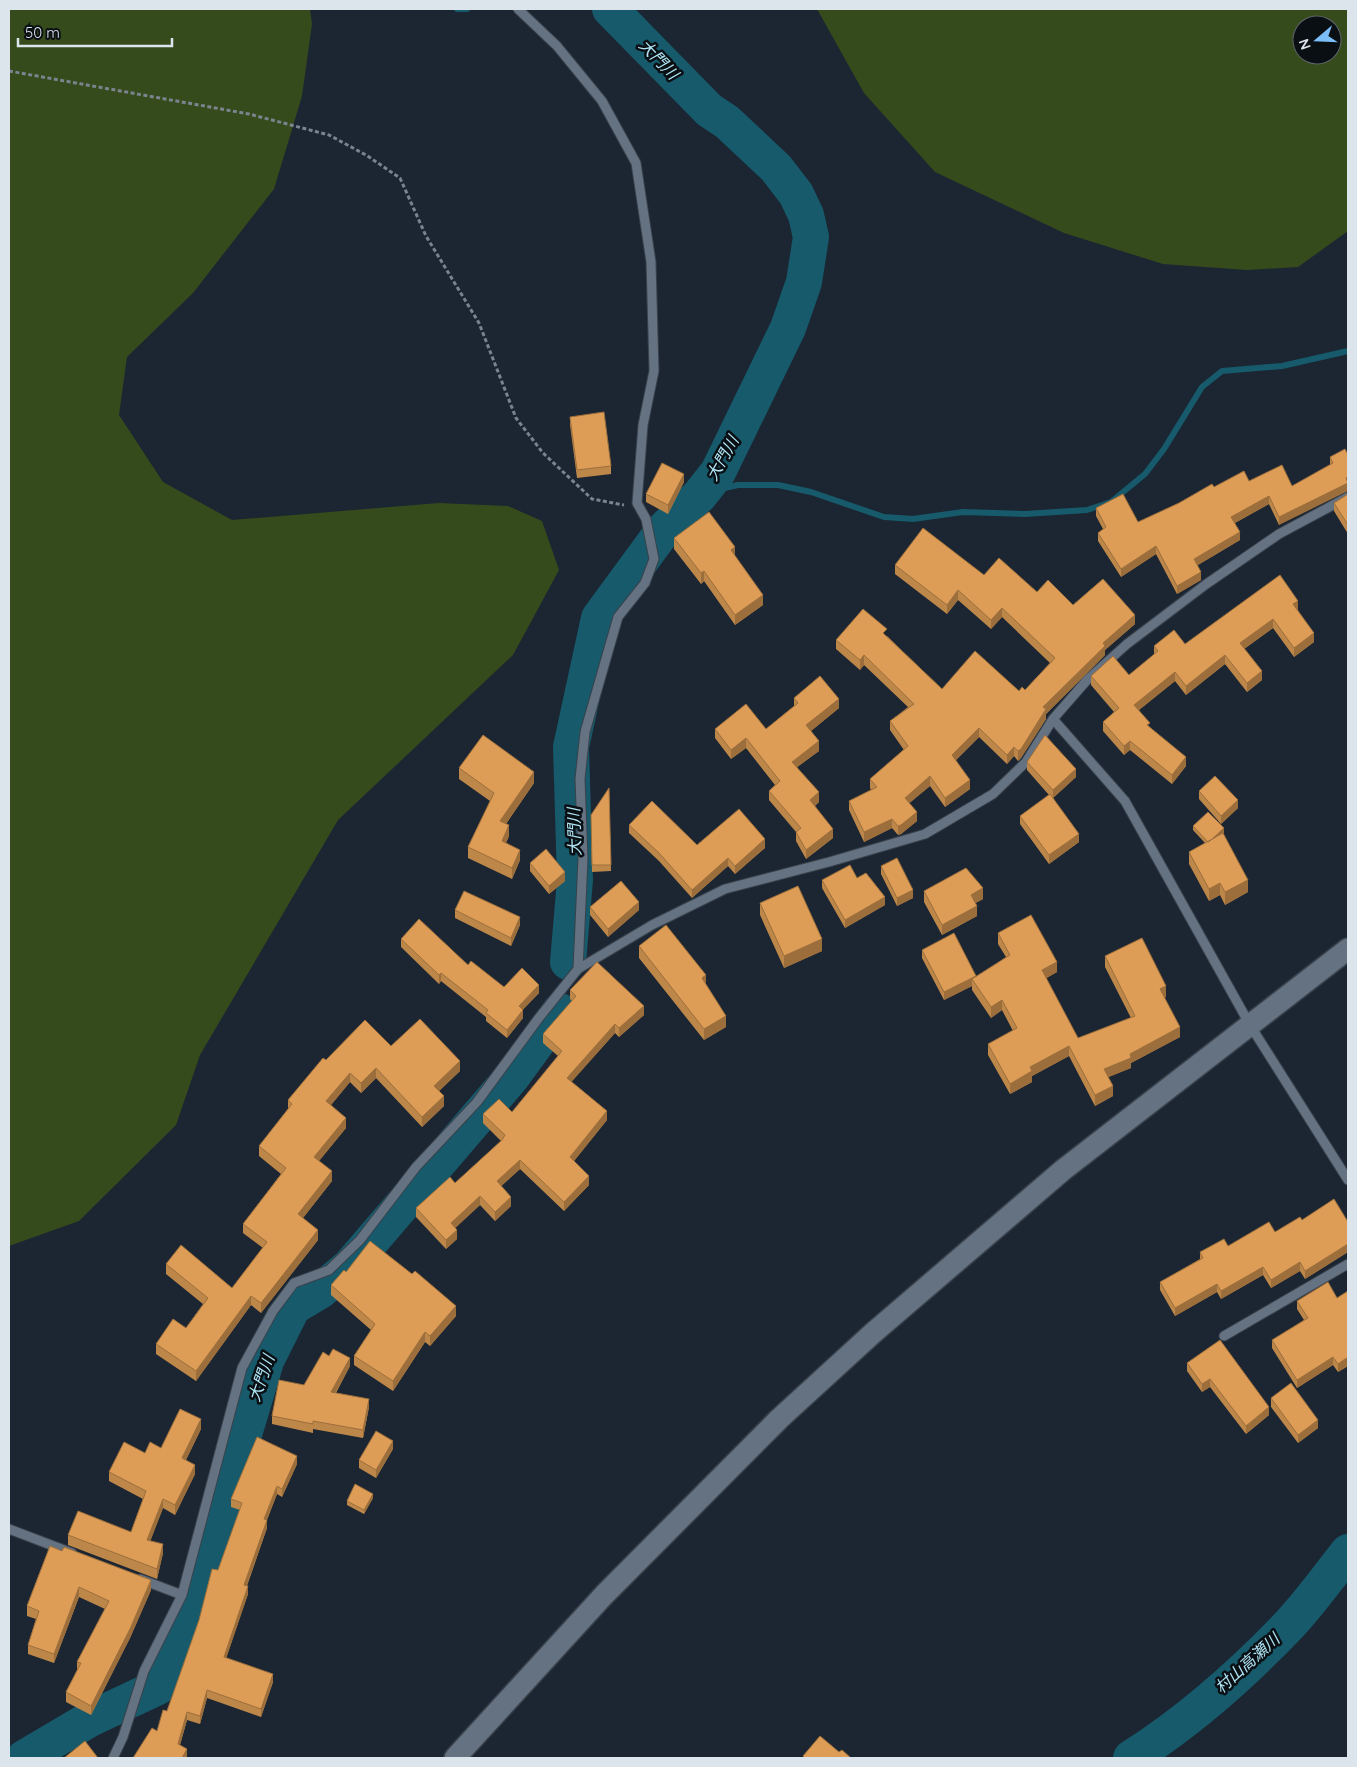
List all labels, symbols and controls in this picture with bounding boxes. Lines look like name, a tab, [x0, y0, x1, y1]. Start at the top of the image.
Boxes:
scale bar	[18, 15, 171, 47]
north arrow	[1292, 15, 1342, 65]
text: 50 m	[25, 23, 60, 42]
water label: 大門川	[635, 35, 684, 85]
text: N	[1295, 36, 1315, 52]
water label: 大門川	[702, 430, 743, 484]
water label: 大門川	[563, 806, 585, 856]
water label: 大門川	[244, 1350, 279, 1404]
water label: 村山高瀬川	[1211, 1627, 1285, 1697]

